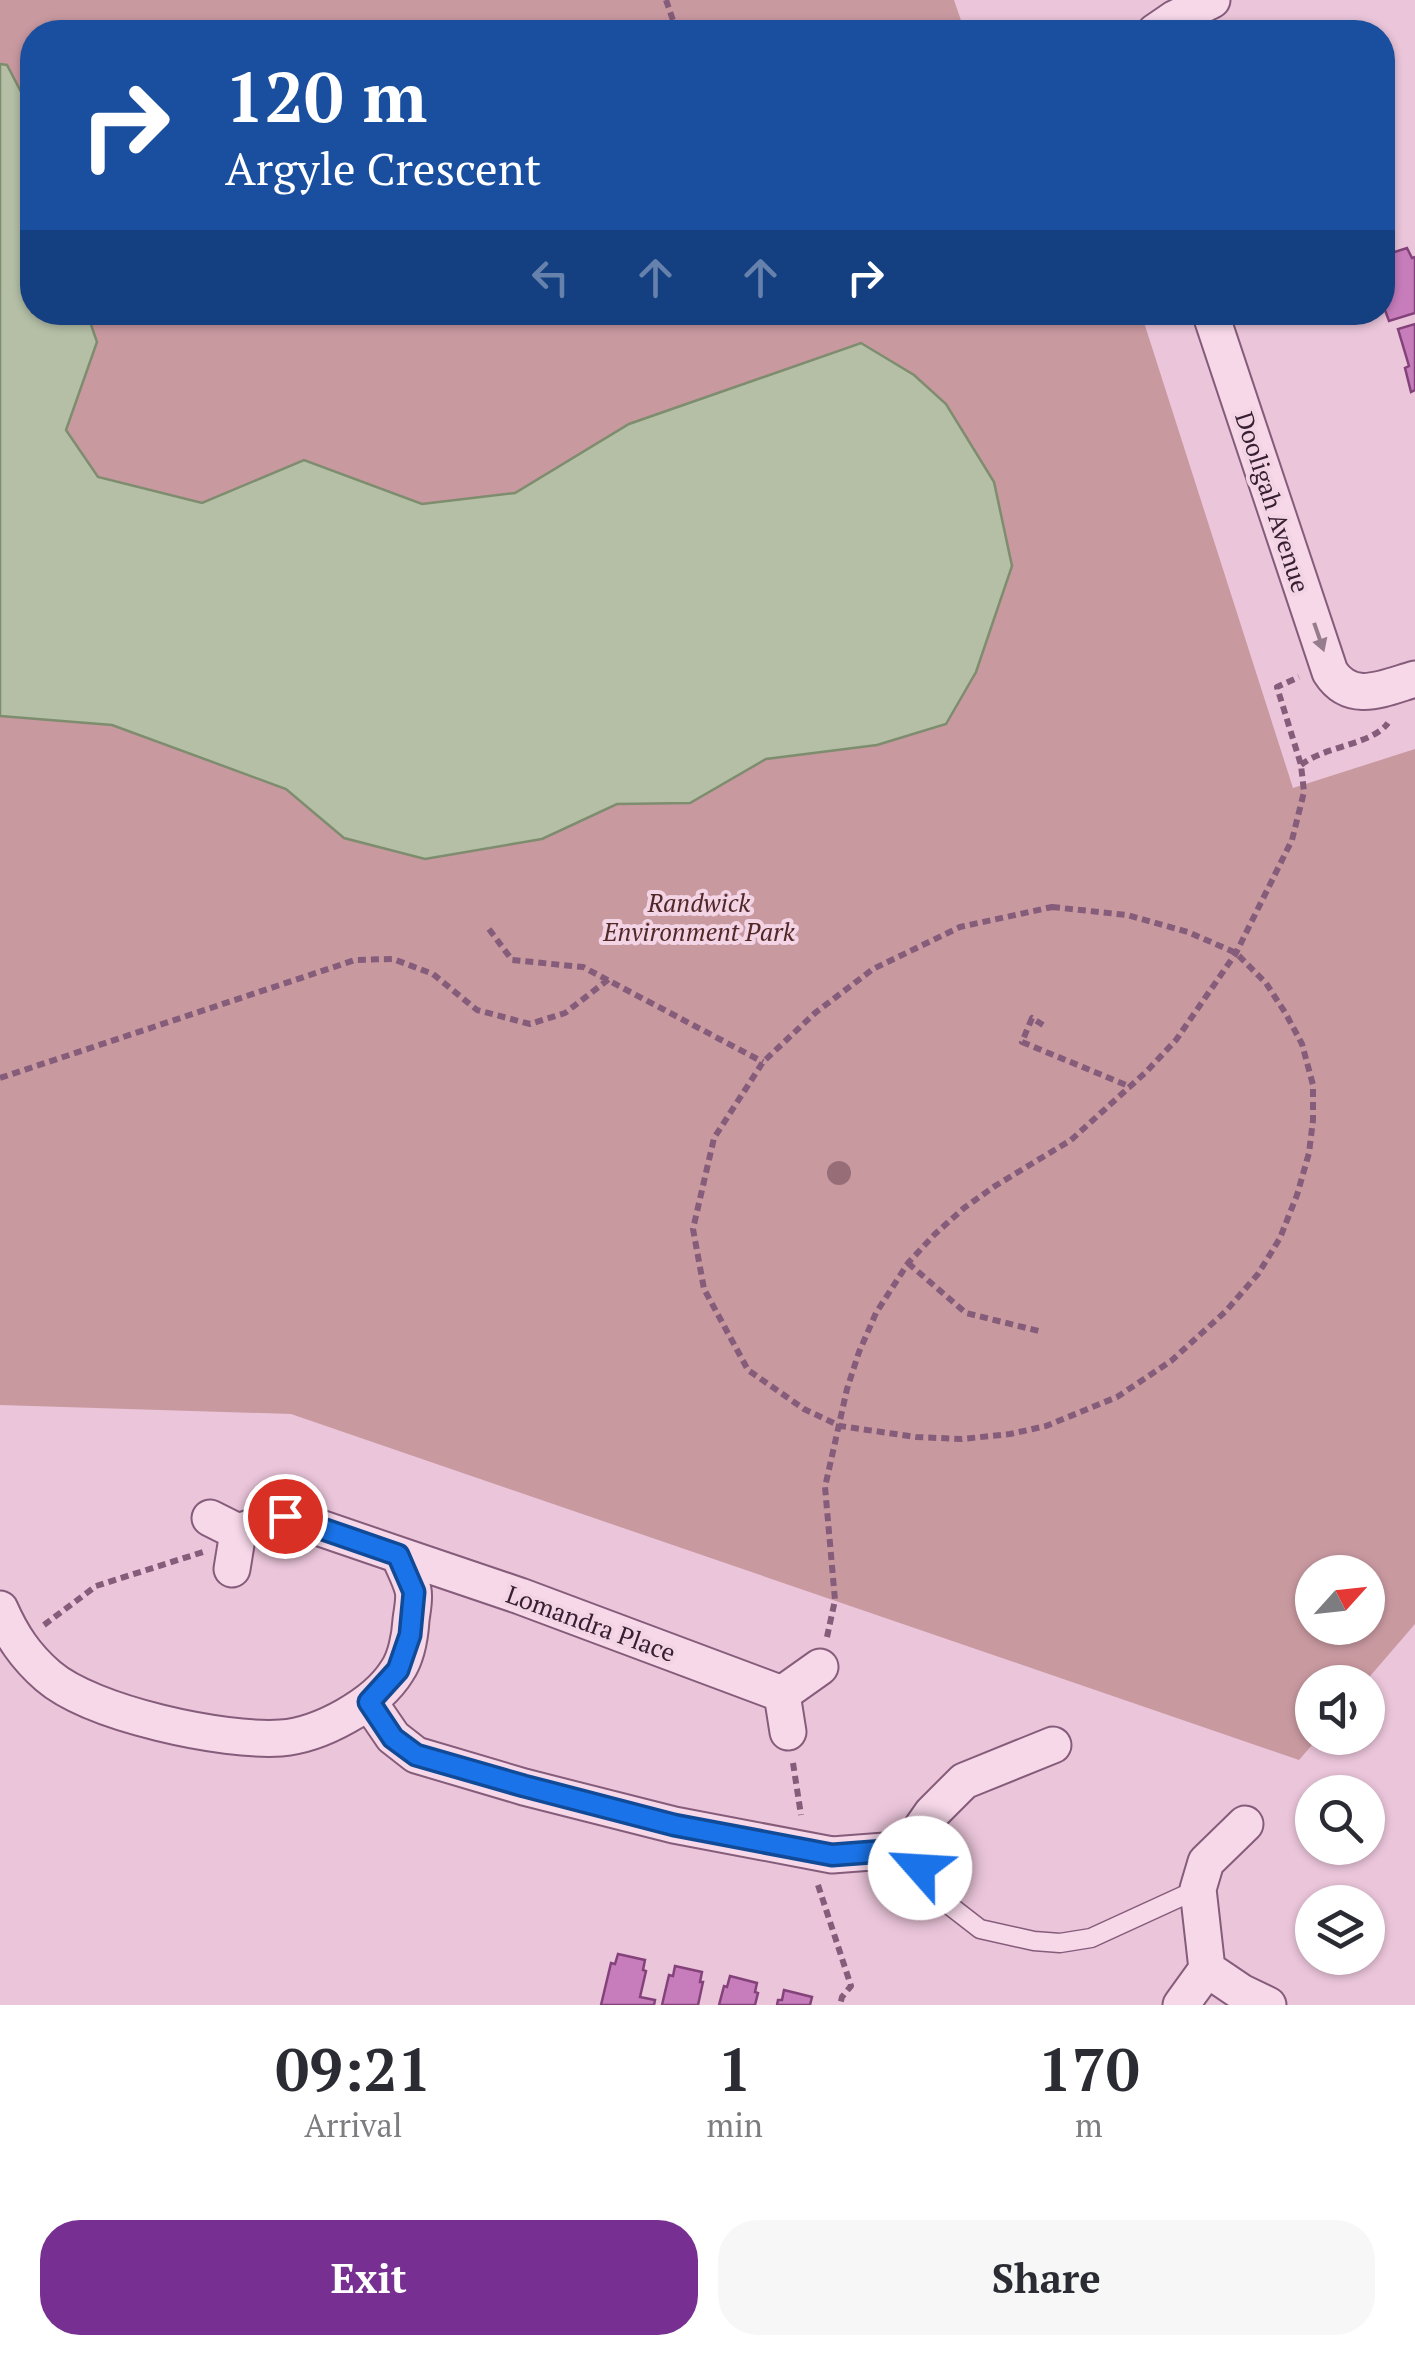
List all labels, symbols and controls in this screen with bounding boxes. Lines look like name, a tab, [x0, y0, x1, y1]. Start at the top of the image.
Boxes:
text: 120 m	[225, 49, 427, 142]
icon: right	[60, 60, 190, 190]
text: Argyle Crescent	[225, 138, 541, 198]
icon: left	[523, 250, 578, 305]
icon: ahead	[628, 250, 683, 305]
icon: ahead	[733, 250, 788, 305]
icon: right	[838, 250, 893, 305]
street label: Dooligah Avenue	[1228, 407, 1318, 597]
one-way arrow	[1312, 623, 1327, 653]
park label: Randwick Environment Park	[602, 886, 796, 948]
pin	[243, 1474, 328, 1559]
icon: arrive	[258, 1489, 313, 1544]
north arrow	[1295, 1555, 1385, 1645]
map controls	[1295, 1555, 1385, 1975]
street label: Lomandra Place	[502, 1577, 680, 1669]
button: sound	[1295, 1665, 1385, 1755]
button: search	[1295, 1775, 1385, 1865]
position arrow	[868, 1816, 972, 1920]
button: layers	[1295, 1885, 1385, 1975]
text: 09:21	[275, 2029, 431, 2108]
text: 1	[718, 2029, 752, 2108]
text: 170	[1038, 2029, 1140, 2108]
text: Arrival	[304, 2104, 402, 2146]
text: min	[707, 2104, 763, 2146]
text: m	[1075, 2104, 1103, 2146]
button: Exit	[40, 2220, 698, 2335]
button: Share	[718, 2220, 1375, 2335]

